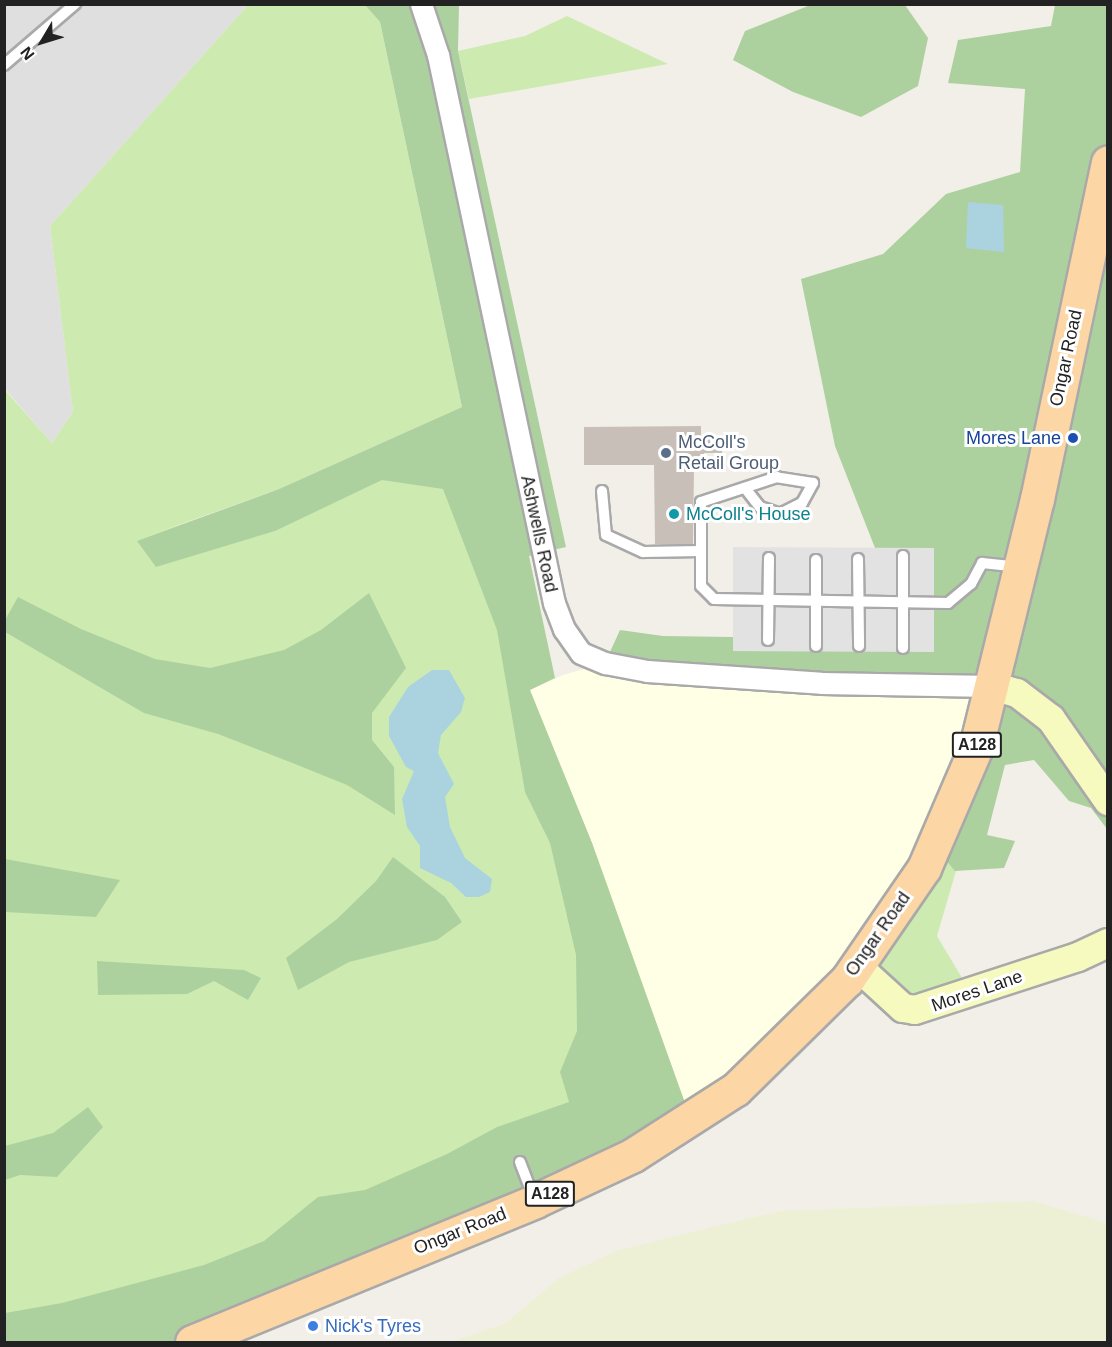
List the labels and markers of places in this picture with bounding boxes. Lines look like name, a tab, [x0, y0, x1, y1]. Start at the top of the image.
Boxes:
place label: Mores Lane	[966, 427, 1061, 449]
marker: Mores Lane	[1066, 431, 1080, 445]
place label: McColl's Retail Group	[678, 432, 779, 474]
marker: McColl's Retail Group	[659, 446, 673, 460]
place label: McColl's House	[686, 503, 810, 525]
marker: McColl's House	[667, 507, 681, 521]
place label: Nick's Tyres	[325, 1315, 421, 1337]
marker: Nick's Tyres	[306, 1319, 320, 1333]

